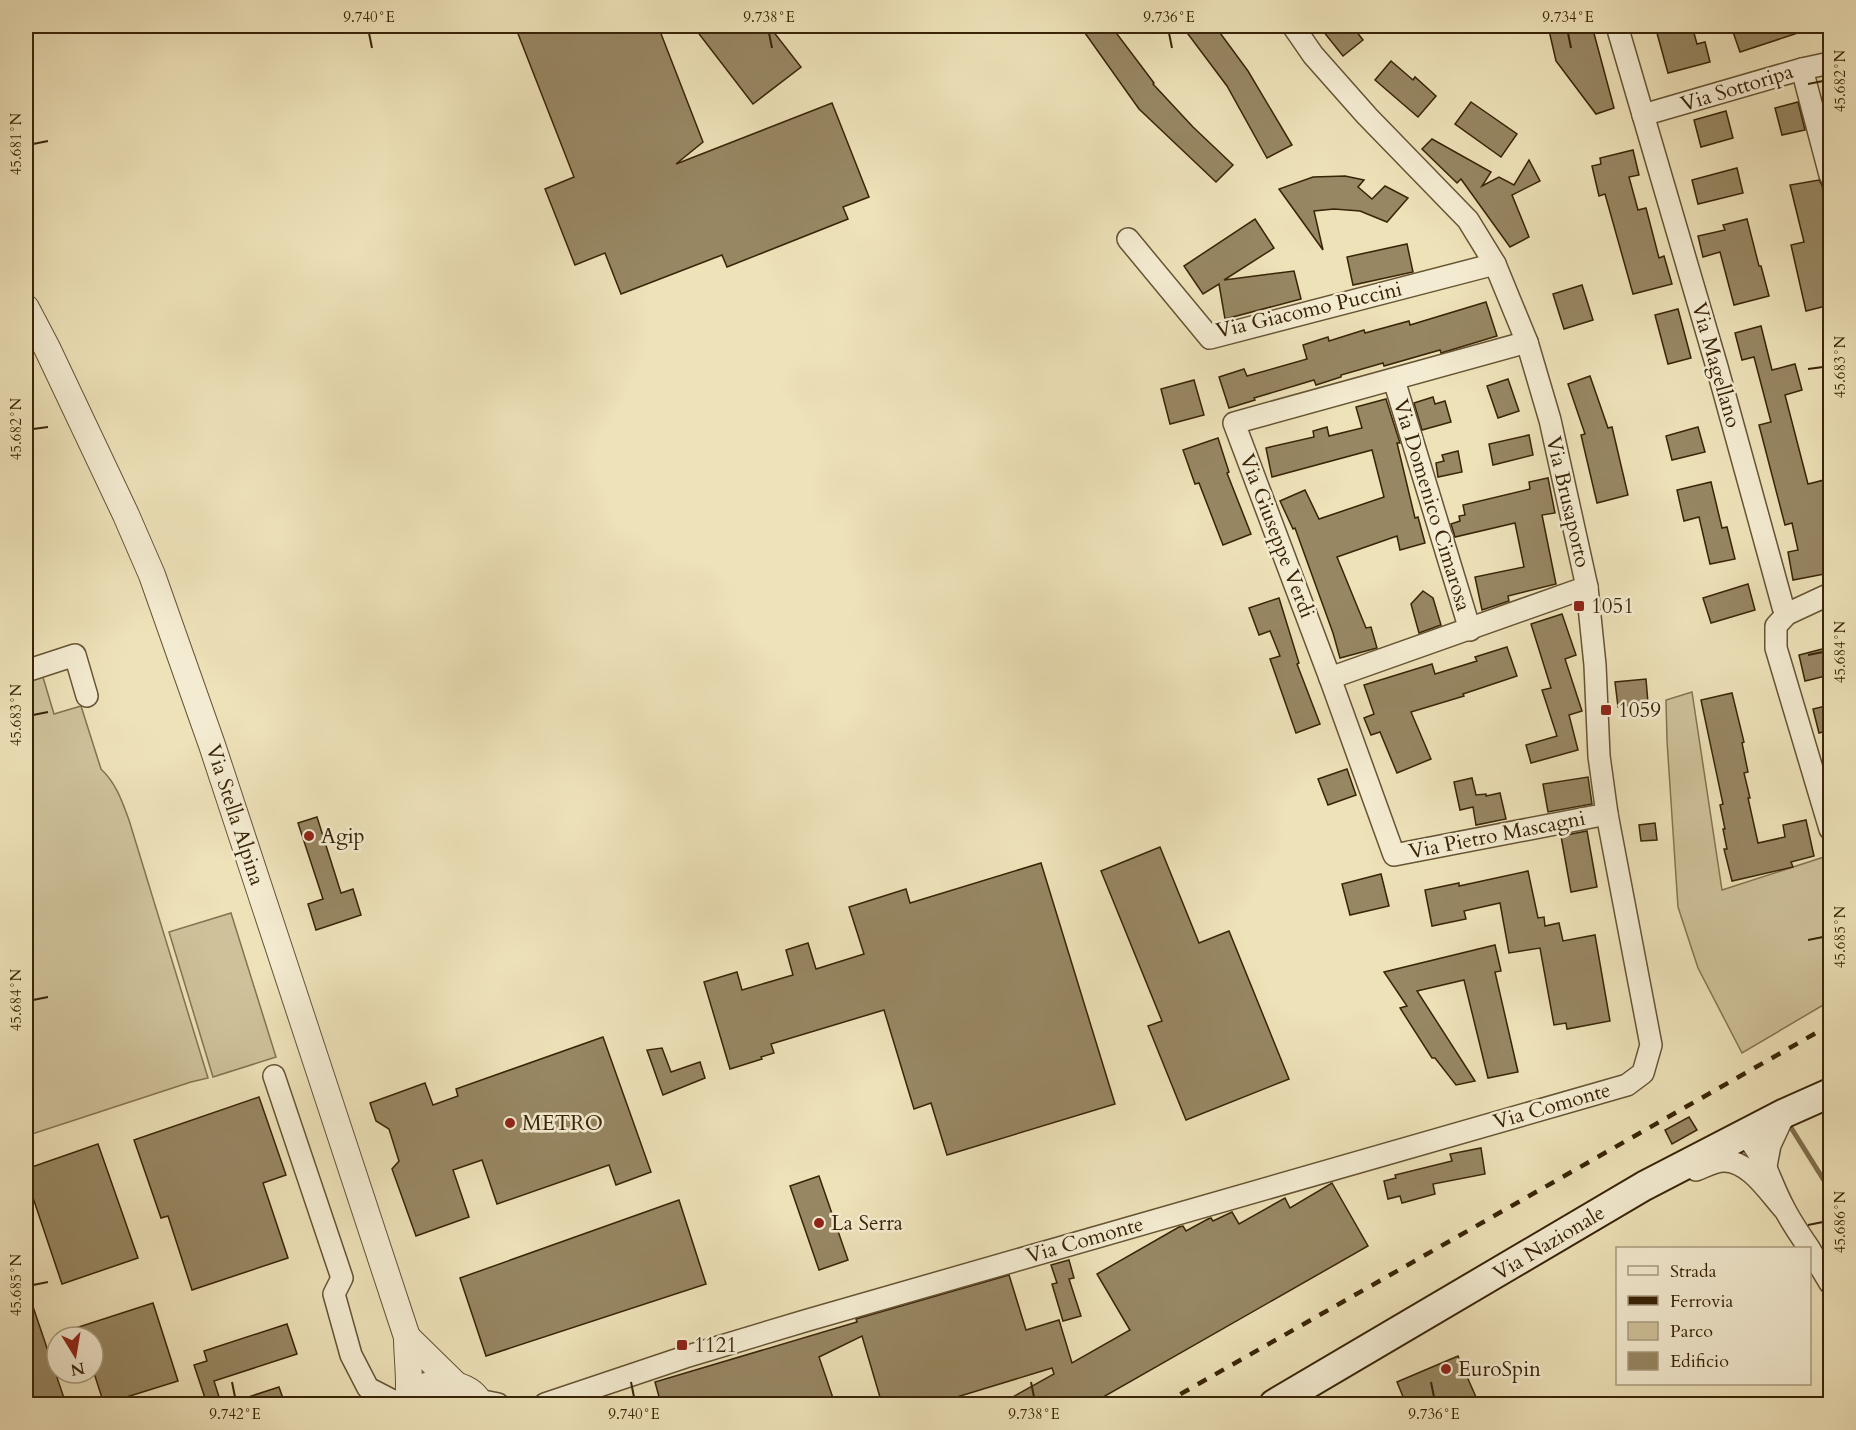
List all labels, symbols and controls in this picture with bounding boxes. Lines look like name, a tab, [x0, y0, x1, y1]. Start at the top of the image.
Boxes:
text: 9.740°E	[343, 7, 395, 27]
text: 9.738°E	[743, 7, 795, 27]
text: 9.736°E	[1143, 7, 1195, 27]
text: 9.734°E	[1542, 7, 1594, 27]
text: 45.682°N	[1830, 49, 1850, 112]
street label: Via Sottoripa	[1677, 57, 1797, 119]
text: 45.681°N	[6, 112, 26, 175]
street label: Via Giacomo Puccini	[1213, 274, 1405, 346]
street label: Via Magellano	[1684, 299, 1748, 431]
text: 45.683°N	[1830, 335, 1850, 398]
street label: Via Domenico Cimarosa	[1386, 396, 1478, 614]
text: 45.682°N	[6, 397, 26, 460]
street label: Via Brusaporto	[1539, 434, 1597, 570]
street label: Via Giuseppe Verdi	[1232, 450, 1322, 622]
place label: 1051	[1591, 592, 1634, 621]
marker: 1051	[1572, 599, 1586, 613]
text: 45.684°N	[1830, 620, 1850, 683]
text: 45.683°N	[6, 683, 26, 746]
place label: 1059	[1618, 696, 1661, 725]
marker: 1059	[1599, 703, 1613, 717]
street label: Via Stella Alpina	[199, 741, 271, 889]
street label: Via Pietro Mascagni	[1406, 804, 1588, 866]
place label: Agip	[321, 822, 365, 851]
marker: Agip	[302, 829, 316, 843]
text: 45.685°N	[1830, 905, 1850, 968]
text: 45.684°N	[6, 968, 26, 1031]
street label: Via Comonte	[1490, 1075, 1614, 1137]
place label: METRO	[522, 1109, 603, 1138]
marker: METRO	[503, 1116, 517, 1130]
text: 45.686°N	[1830, 1190, 1850, 1253]
street label: Via Nazionale	[1488, 1198, 1610, 1288]
place label: La Serra	[831, 1209, 903, 1238]
street label: Via Comonte	[1023, 1209, 1147, 1271]
marker: La Serra	[812, 1216, 826, 1230]
legend	[1616, 1247, 1811, 1385]
text: 45.685°N	[6, 1253, 26, 1316]
text: Strada	[1670, 1259, 1717, 1284]
text: Ferrovia	[1670, 1289, 1733, 1314]
text: Parco	[1670, 1319, 1713, 1344]
north arrow	[45, 1325, 105, 1385]
place label: 1121	[694, 1331, 737, 1360]
marker: 1121	[675, 1338, 689, 1352]
text: Edificio	[1670, 1349, 1729, 1374]
place label: EuroSpin	[1458, 1355, 1541, 1384]
text: N	[69, 1357, 87, 1381]
marker: EuroSpin	[1439, 1362, 1453, 1376]
text: 9.742°E	[209, 1404, 261, 1424]
text: 9.740°E	[608, 1404, 660, 1424]
text: 9.738°E	[1008, 1404, 1060, 1424]
text: 9.736°E	[1408, 1404, 1460, 1424]

